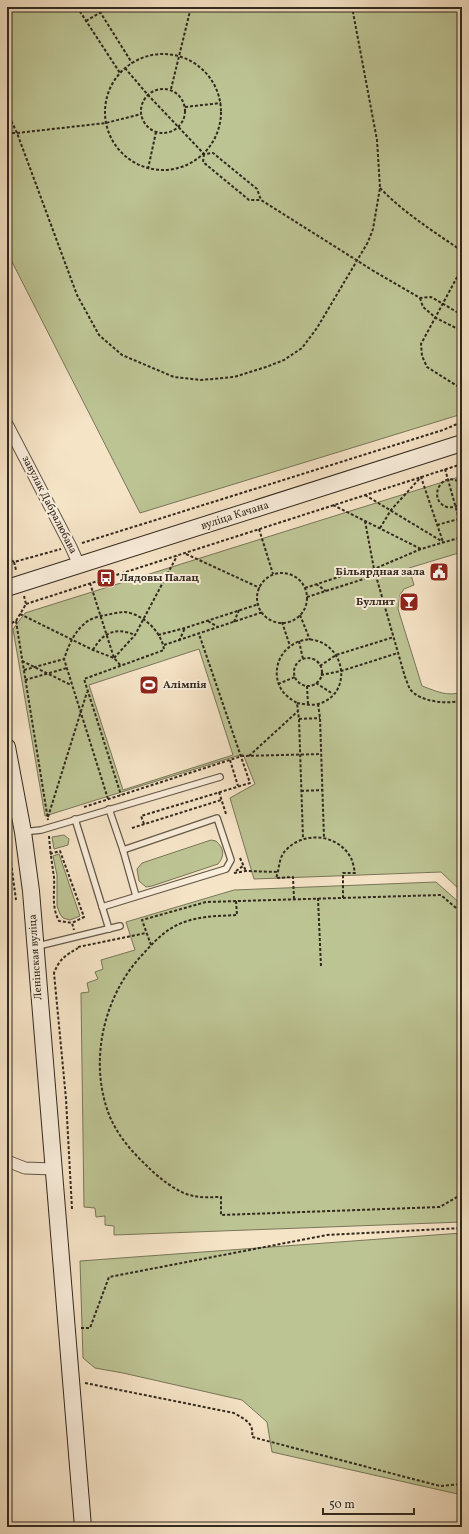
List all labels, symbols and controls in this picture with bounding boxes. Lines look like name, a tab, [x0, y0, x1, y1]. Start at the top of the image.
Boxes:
street label: завулак Дабралюбава	[18, 453, 80, 557]
street label: вуліца Качана	[199, 498, 271, 534]
public building icon: Більярдная зала	[428, 561, 450, 583]
place label: Більярдная зала	[336, 565, 425, 580]
bus stop icon: Лядовы Палац	[95, 567, 117, 589]
place label: Лядовы Палац	[120, 571, 200, 586]
bar icon: Буллит	[398, 591, 420, 613]
place label: Буллит	[356, 595, 395, 610]
sports icon: Алімпія	[138, 674, 160, 696]
place label: Алімпія	[163, 678, 207, 693]
street label: Ленінская вуліца	[25, 913, 46, 1000]
scale bar	[323, 1490, 414, 1516]
text: 50 m	[329, 1497, 355, 1513]

